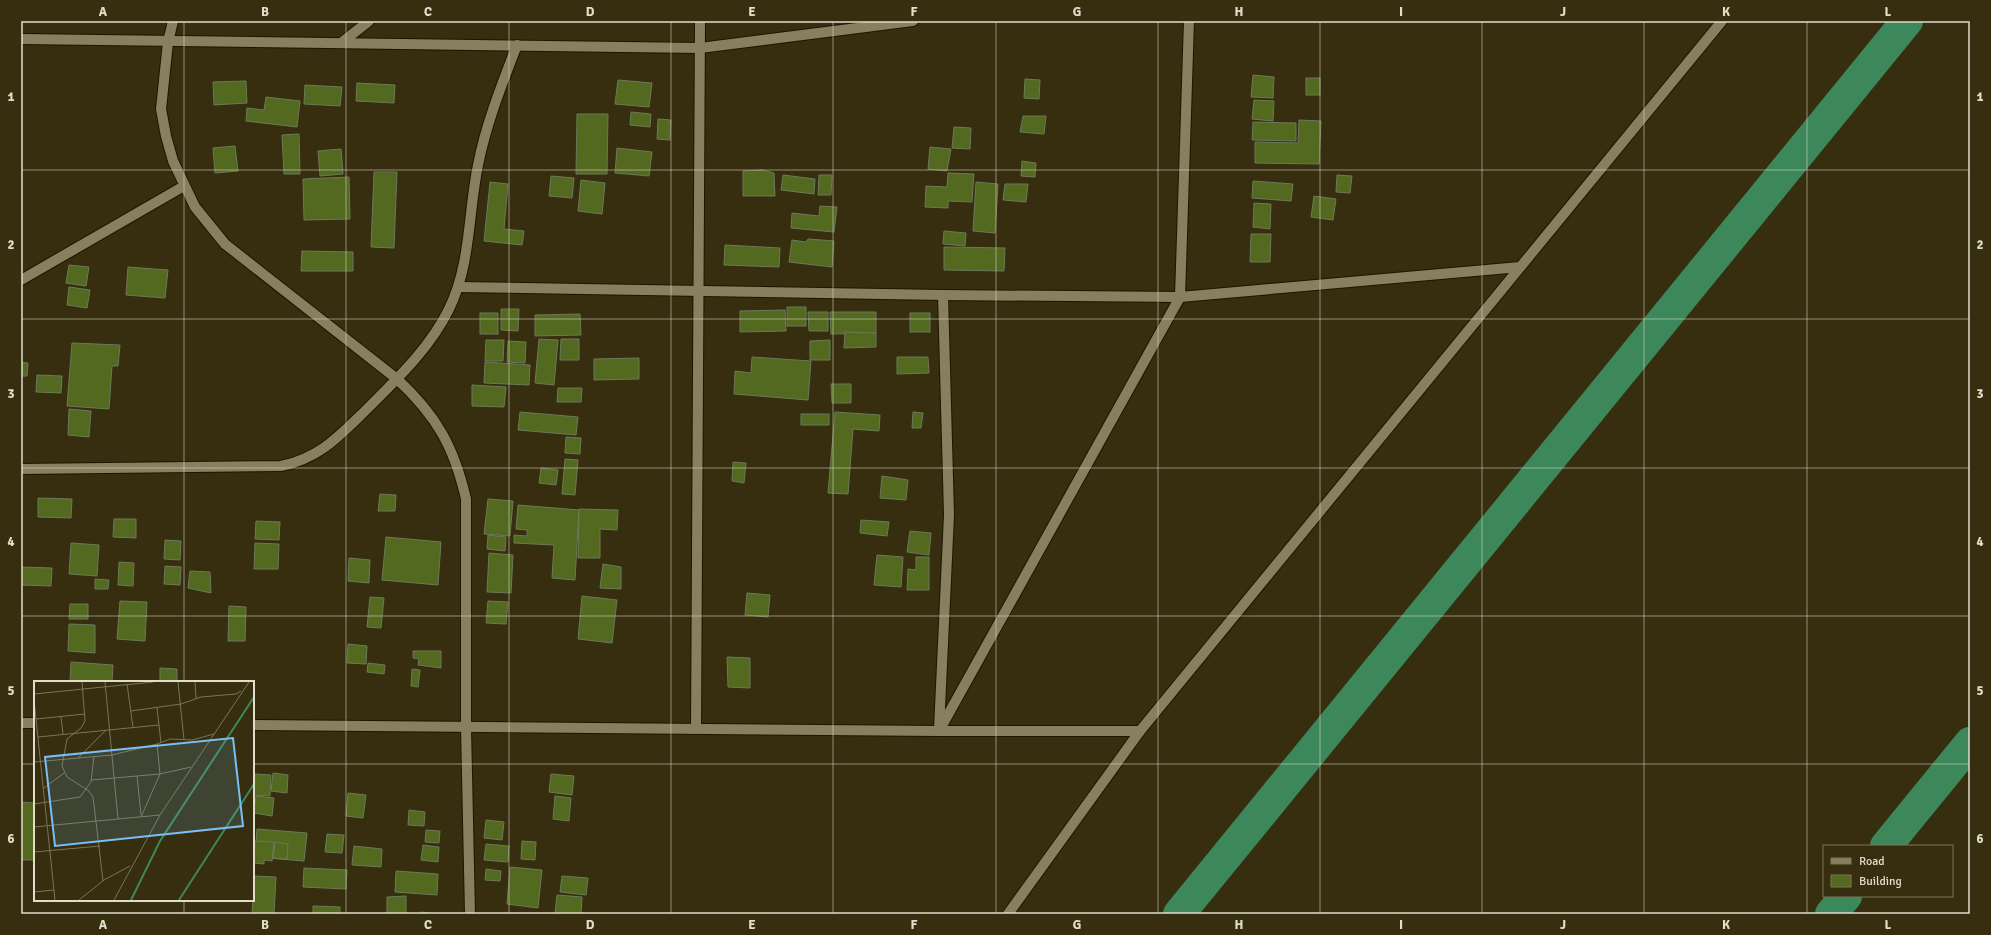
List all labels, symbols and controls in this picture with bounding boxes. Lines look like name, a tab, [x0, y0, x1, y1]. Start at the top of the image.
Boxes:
text: A	[99, 4, 108, 20]
text: B	[261, 4, 269, 20]
text: C	[424, 4, 432, 20]
text: D	[586, 4, 595, 20]
text: E	[748, 4, 756, 20]
text: F	[911, 4, 918, 20]
text: G	[1073, 4, 1081, 20]
text: H	[1235, 4, 1243, 20]
text: I	[1399, 4, 1403, 20]
text: J	[1560, 4, 1566, 20]
text: K	[1722, 4, 1730, 20]
text: L	[1885, 4, 1892, 20]
text: 1	[7, 89, 15, 105]
text: 1	[1976, 89, 1984, 105]
text: 2	[7, 237, 15, 253]
text: 2	[1976, 237, 1984, 253]
text: 3	[7, 386, 15, 402]
text: 3	[1976, 386, 1984, 402]
text: 4	[7, 534, 15, 550]
text: 4	[1976, 534, 1984, 550]
inset map	[34, 681, 254, 901]
text: 5	[7, 683, 15, 699]
text: 5	[1976, 683, 1984, 699]
text: 6	[7, 831, 15, 847]
text: 6	[1976, 831, 1984, 847]
legend	[1823, 845, 1953, 897]
text: Road	[1859, 854, 1885, 869]
text: Building	[1859, 874, 1902, 889]
text: A	[99, 917, 108, 933]
text: B	[261, 917, 269, 933]
text: C	[424, 917, 432, 933]
text: D	[586, 917, 595, 933]
text: E	[748, 917, 756, 933]
text: F	[911, 917, 918, 933]
text: G	[1073, 917, 1081, 933]
text: H	[1235, 917, 1243, 933]
text: I	[1399, 917, 1403, 933]
text: J	[1560, 917, 1566, 933]
text: K	[1722, 917, 1730, 933]
text: L	[1885, 917, 1892, 933]

